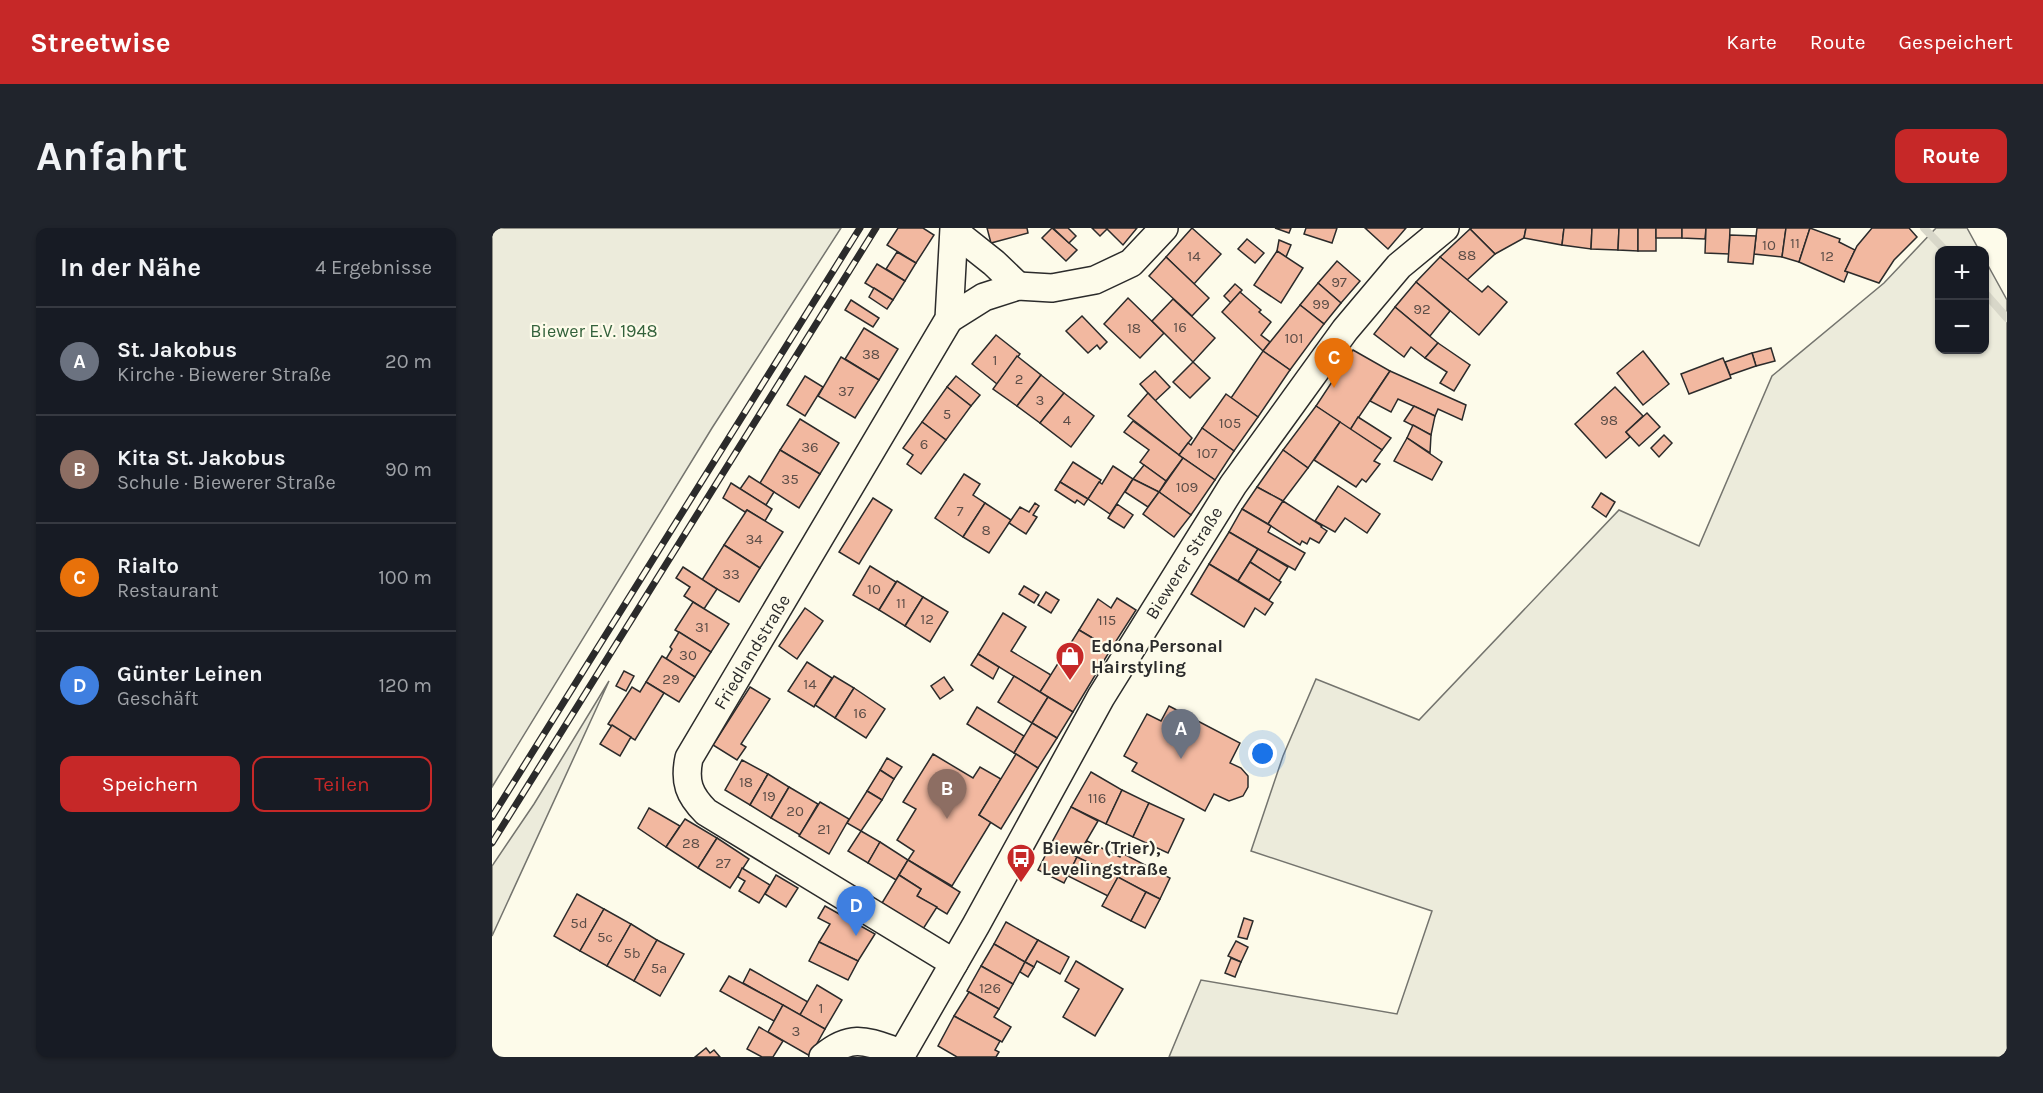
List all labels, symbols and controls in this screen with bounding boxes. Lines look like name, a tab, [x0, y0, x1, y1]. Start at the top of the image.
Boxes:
text: Streetwise	[30, 26, 171, 59]
text: Karte	[1726, 30, 1777, 54]
text: Route	[1810, 30, 1866, 54]
text: Gespeichert	[1899, 30, 2013, 54]
button: Route	[1895, 129, 2007, 183]
text: Anfahrt	[36, 131, 188, 181]
house number: 11	[1790, 234, 1800, 252]
house number: 10	[1762, 236, 1776, 254]
house number: 88	[1458, 246, 1476, 264]
map controls	[1935, 246, 1989, 354]
button: +	[1935, 246, 1989, 300]
house number: 14	[1187, 247, 1201, 265]
house number: 12	[1820, 247, 1834, 265]
text: In der Nähe	[60, 252, 201, 283]
text: 4 Ergebnisse	[315, 256, 432, 279]
house number: 97	[1331, 273, 1347, 291]
house number: 99	[1312, 295, 1330, 313]
house number: 92	[1413, 300, 1431, 318]
button: −	[1935, 300, 1989, 354]
house number: 16	[1173, 318, 1187, 336]
house number: 18	[1127, 319, 1141, 337]
park label: Biewer E.V. 1948	[530, 320, 658, 342]
house number: 101	[1285, 329, 1303, 347]
text: St. Jakobus	[117, 337, 237, 363]
pin: C	[1314, 338, 1354, 388]
house number: 38	[862, 345, 880, 363]
text: A	[73, 350, 86, 373]
text: 20 m	[385, 350, 432, 373]
house number: 1	[993, 351, 997, 369]
text: Kirche · Biewerer Straße	[117, 363, 331, 386]
house number: 2	[1015, 370, 1023, 388]
house number: 37	[838, 382, 854, 400]
house number: 3	[1036, 391, 1044, 409]
house number: 5	[943, 405, 951, 423]
house number: 4	[1063, 411, 1072, 429]
house number: 98	[1600, 411, 1618, 429]
house number: 105	[1219, 414, 1241, 432]
house number: 6	[920, 435, 928, 453]
house number: 36	[801, 438, 819, 456]
house number: 107	[1197, 444, 1217, 462]
text: Kita St. Jakobus	[117, 445, 286, 471]
text: B	[73, 458, 86, 481]
text: 90 m	[385, 458, 432, 481]
house number: 35	[781, 470, 799, 488]
text: Schule · Biewerer Straße	[117, 471, 336, 494]
house number: 109	[1176, 478, 1198, 496]
house number: 7	[956, 502, 964, 520]
street label: Biewerer Straße	[1140, 502, 1228, 624]
house number: 8	[981, 521, 991, 539]
house number: 34	[745, 530, 763, 548]
text: Rialto	[117, 553, 179, 579]
house number: 33	[722, 565, 740, 583]
text: C	[73, 566, 86, 589]
text: 100 m	[378, 566, 432, 589]
text: Restaurant	[117, 579, 219, 602]
house number: 10	[867, 580, 881, 598]
street label: Friedlandstraße	[709, 590, 795, 714]
house number: 11	[896, 594, 906, 612]
house number: 12	[920, 610, 934, 628]
house number: 115	[1098, 611, 1116, 629]
house number: 31	[695, 618, 709, 636]
place label: Edona Personal Hairstyling	[1091, 635, 1223, 678]
shop icon: Edona Personal Hairstyling	[1054, 640, 1086, 682]
house number: 30	[679, 646, 697, 664]
text: Günter Leinen	[117, 661, 263, 687]
house number: 29	[662, 670, 680, 688]
text: D	[73, 674, 86, 697]
text: 120 m	[378, 674, 432, 697]
house number: 14	[803, 675, 817, 693]
text: Geschäft	[117, 687, 198, 710]
house number: 16	[853, 704, 867, 722]
pin: A	[1162, 710, 1200, 759]
your location	[1248, 739, 1277, 768]
button: Speichern	[60, 756, 240, 812]
button: Teilen	[252, 756, 432, 812]
pin: B	[928, 770, 966, 819]
house number: 18	[739, 773, 753, 791]
house number: 19	[762, 787, 776, 805]
house number: 116	[1088, 789, 1106, 807]
house number: 20	[786, 802, 804, 820]
house number: 21	[817, 820, 831, 838]
house number: 28	[682, 834, 700, 852]
place label: Biewer (Trier), Levelingstraße	[1042, 837, 1168, 880]
bus stop icon: Biewer (Trier), Levelingstraße	[1005, 842, 1037, 884]
house number: 27	[715, 854, 731, 872]
pin: D	[836, 886, 876, 936]
house number: 5d	[570, 914, 588, 932]
house number: 5c	[597, 928, 613, 946]
house number: 5b	[623, 944, 641, 962]
house number: 5a	[651, 959, 667, 977]
house number: 126	[979, 979, 1001, 997]
house number: 1	[819, 999, 823, 1017]
house number: 3	[792, 1022, 800, 1040]

